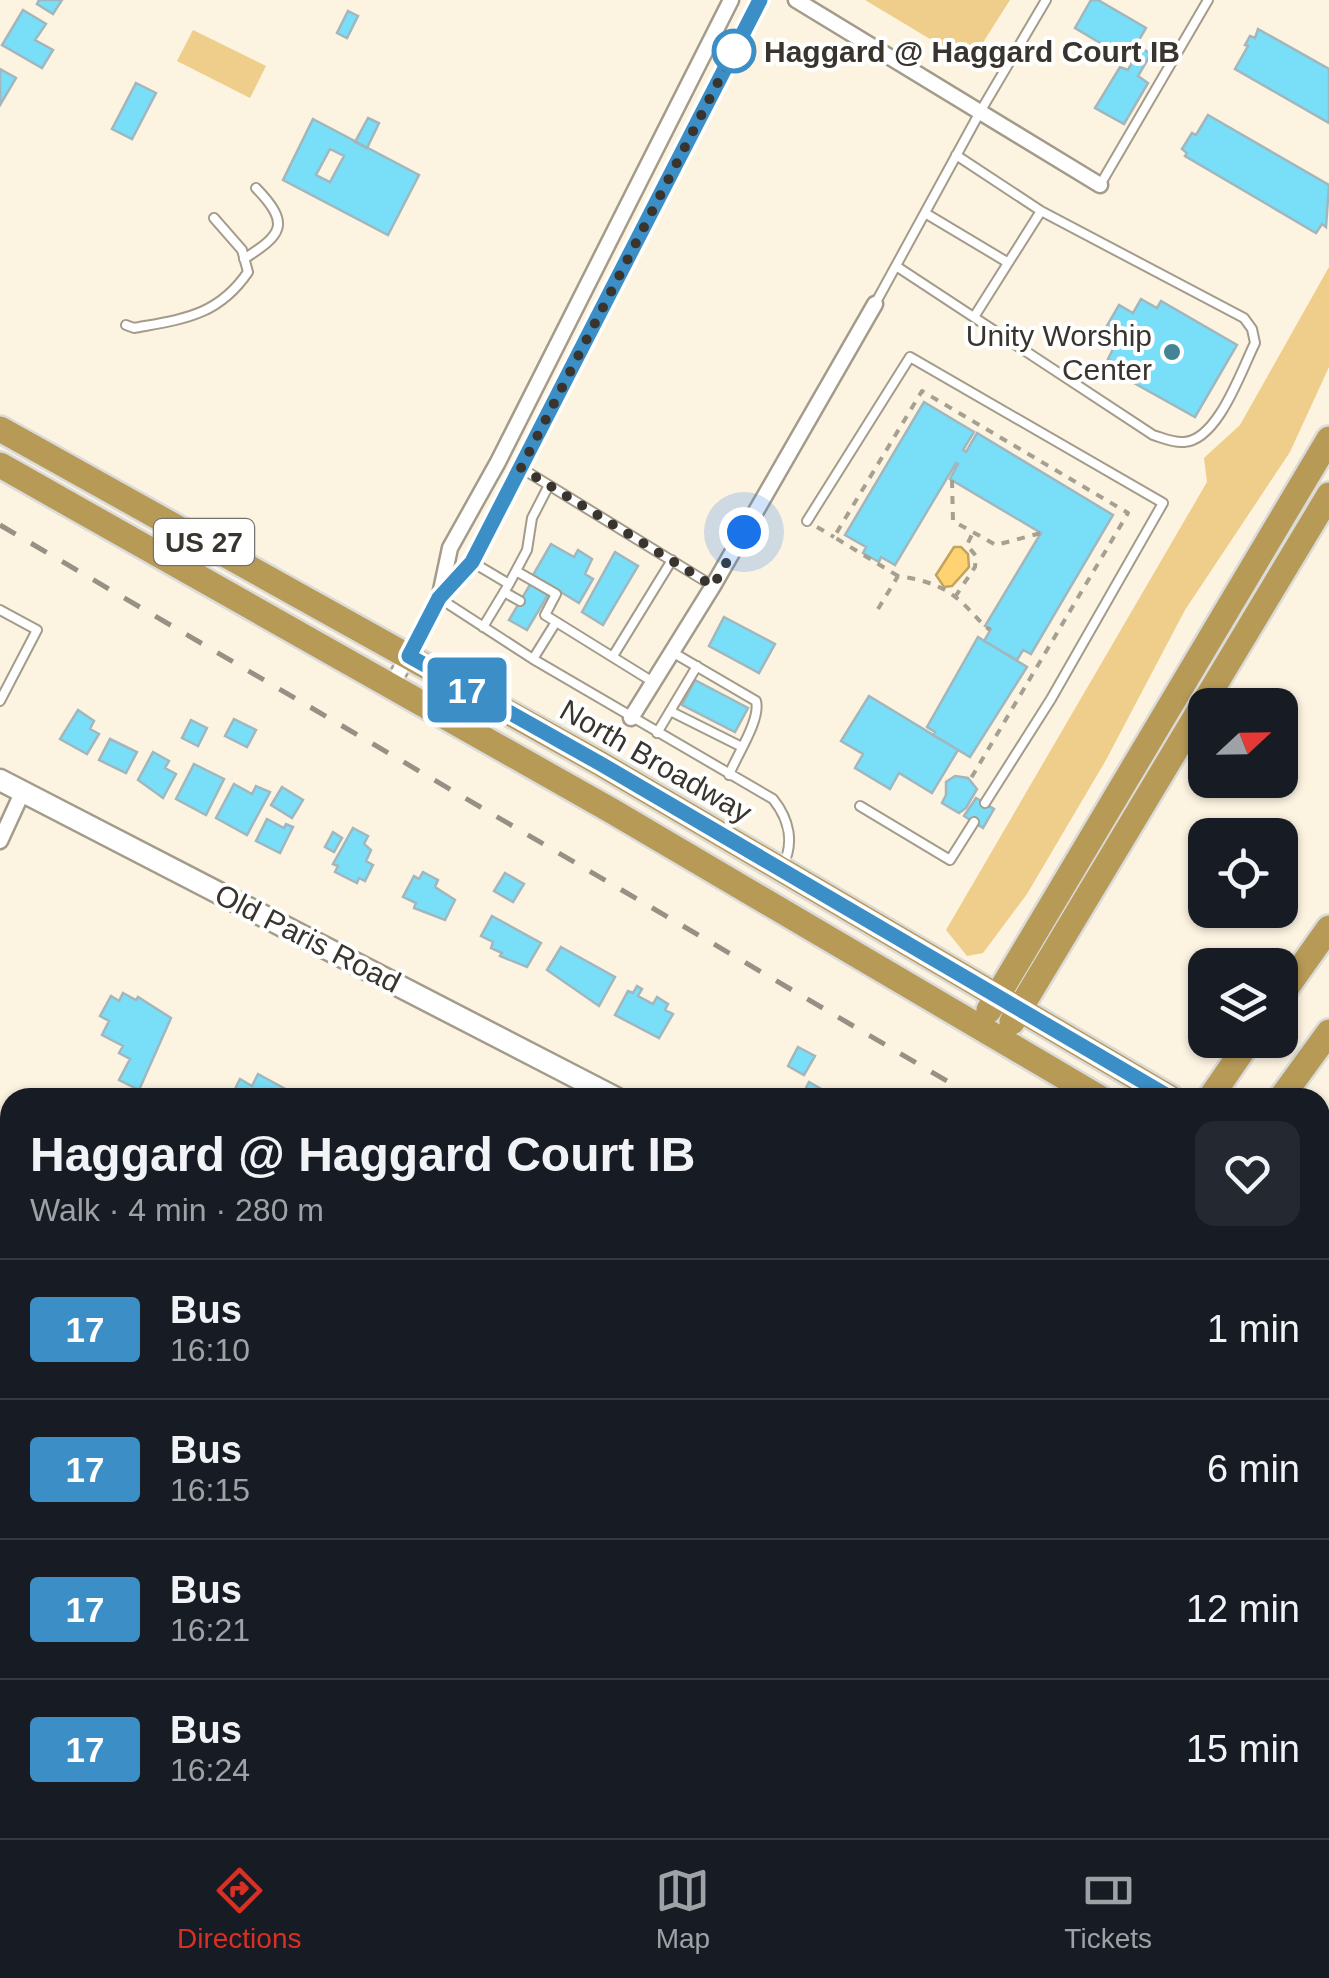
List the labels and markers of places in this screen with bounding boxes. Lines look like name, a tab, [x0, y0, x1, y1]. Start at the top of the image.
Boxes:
marker: Haggard @ Haggard Court IB	[713, 30, 755, 72]
place label: Haggard @ Haggard Court IB	[764, 35, 1180, 68]
place label: Unity Worship Center	[966, 319, 1152, 386]
marker: Unity Worship Center	[1161, 341, 1183, 363]

